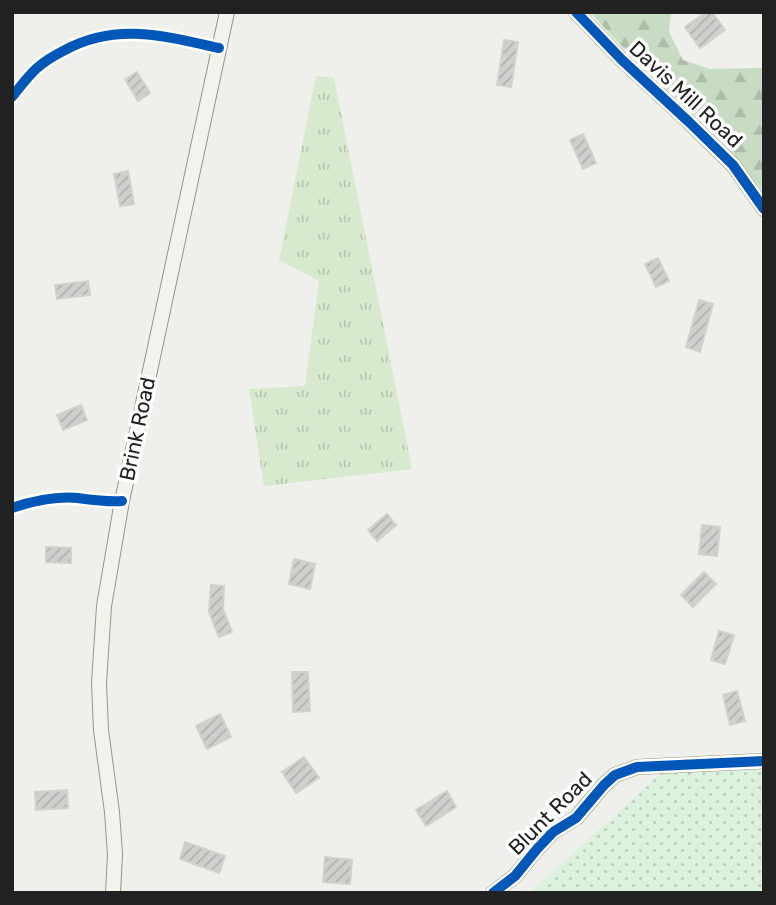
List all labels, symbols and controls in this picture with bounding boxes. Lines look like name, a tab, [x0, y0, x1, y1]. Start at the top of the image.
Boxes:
street label: Davis Mill Road	[624, 35, 748, 153]
street label: Brink Road	[114, 375, 160, 483]
street label: Blunt Road	[503, 766, 597, 860]

